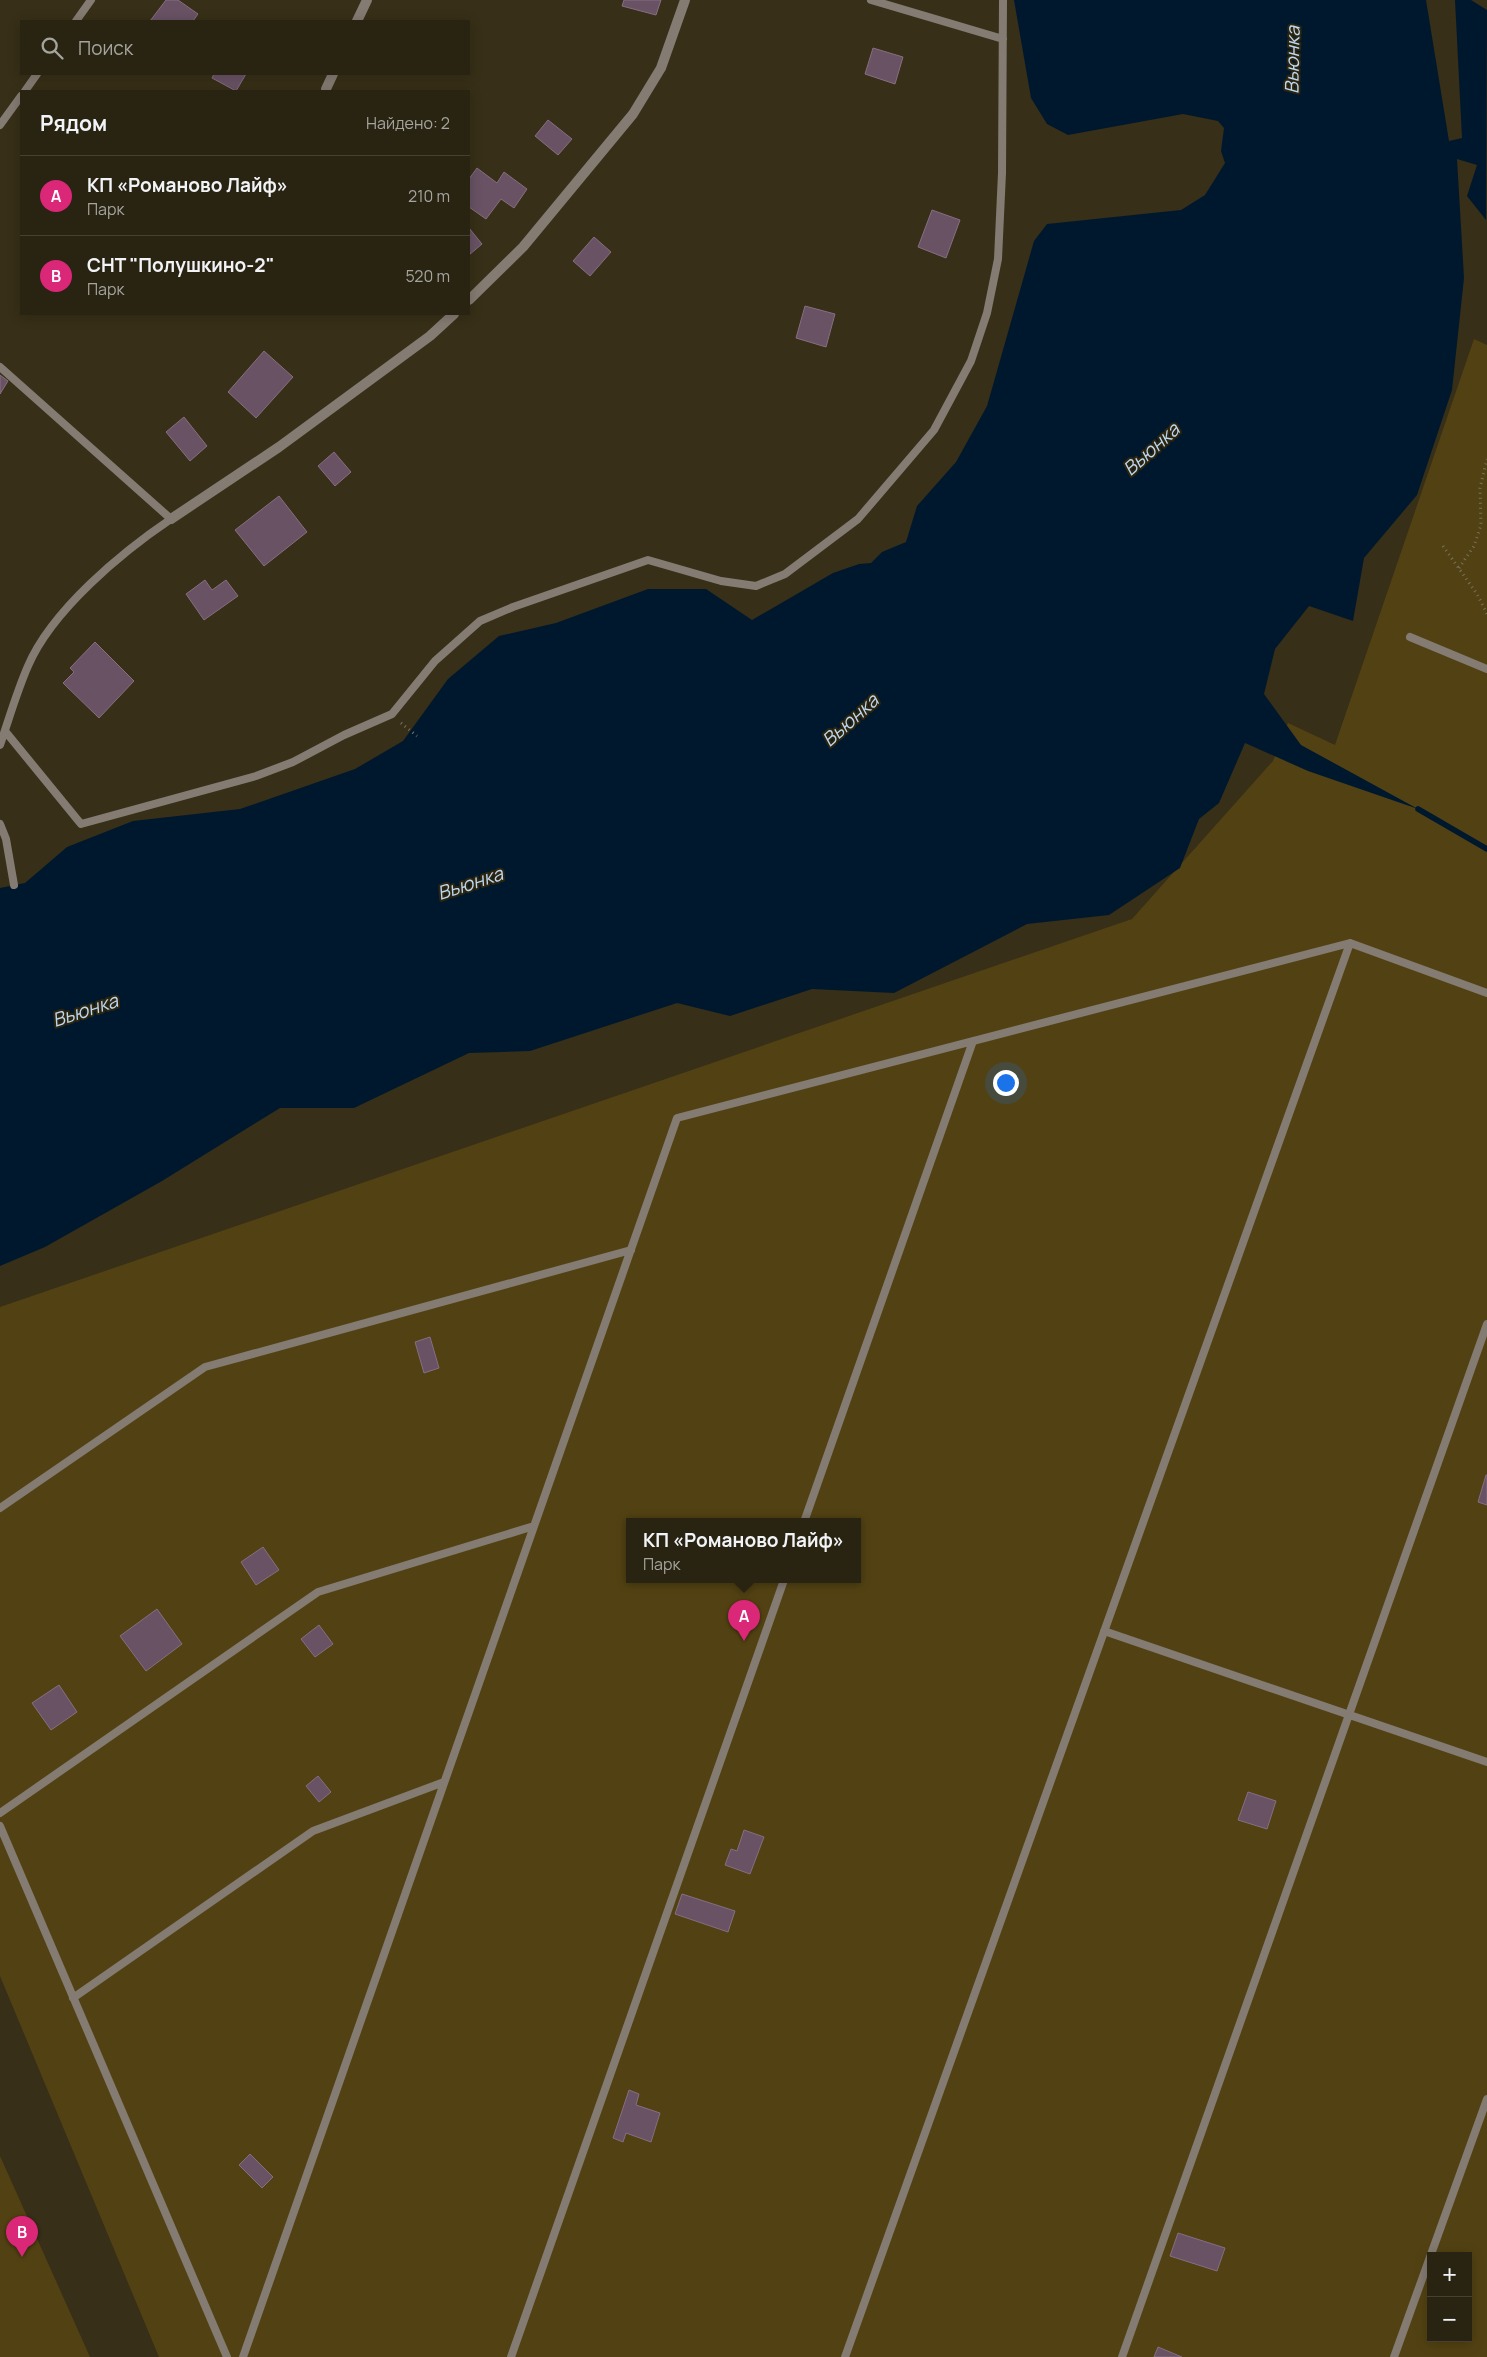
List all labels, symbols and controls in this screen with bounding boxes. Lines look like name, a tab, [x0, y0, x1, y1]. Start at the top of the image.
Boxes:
search box	[20, 20, 470, 75]
water label: Вьюнка	[1278, 24, 1306, 94]
icon: search	[38, 34, 66, 62]
text: Поиск	[78, 35, 133, 61]
text: Рядом	[40, 109, 107, 137]
text: Найдено: 2	[366, 112, 450, 134]
text: КП «Романово Лайф»	[87, 172, 288, 198]
text: A	[51, 185, 61, 207]
text: 210 m	[408, 185, 450, 207]
text: Парк	[87, 198, 124, 220]
text: СНТ "Полушкино-2"	[87, 252, 275, 278]
text: B	[51, 265, 61, 287]
text: 520 m	[406, 265, 450, 287]
text: Парк	[87, 278, 124, 300]
water label: Вьюнка	[1117, 416, 1186, 481]
water label: Вьюнка	[816, 687, 885, 752]
water label: Вьюнка	[434, 860, 508, 906]
water label: Вьюнка	[49, 987, 123, 1033]
your location	[993, 1070, 1019, 1096]
popup	[626, 1518, 861, 1583]
text: КП «Романово Лайф»	[643, 1527, 844, 1553]
text: Парк	[643, 1553, 680, 1575]
pin: A	[728, 1600, 760, 1641]
pin: B	[6, 2216, 38, 2257]
map controls	[1427, 2252, 1472, 2342]
button: +	[1427, 2252, 1472, 2297]
button: −	[1427, 2297, 1472, 2342]

